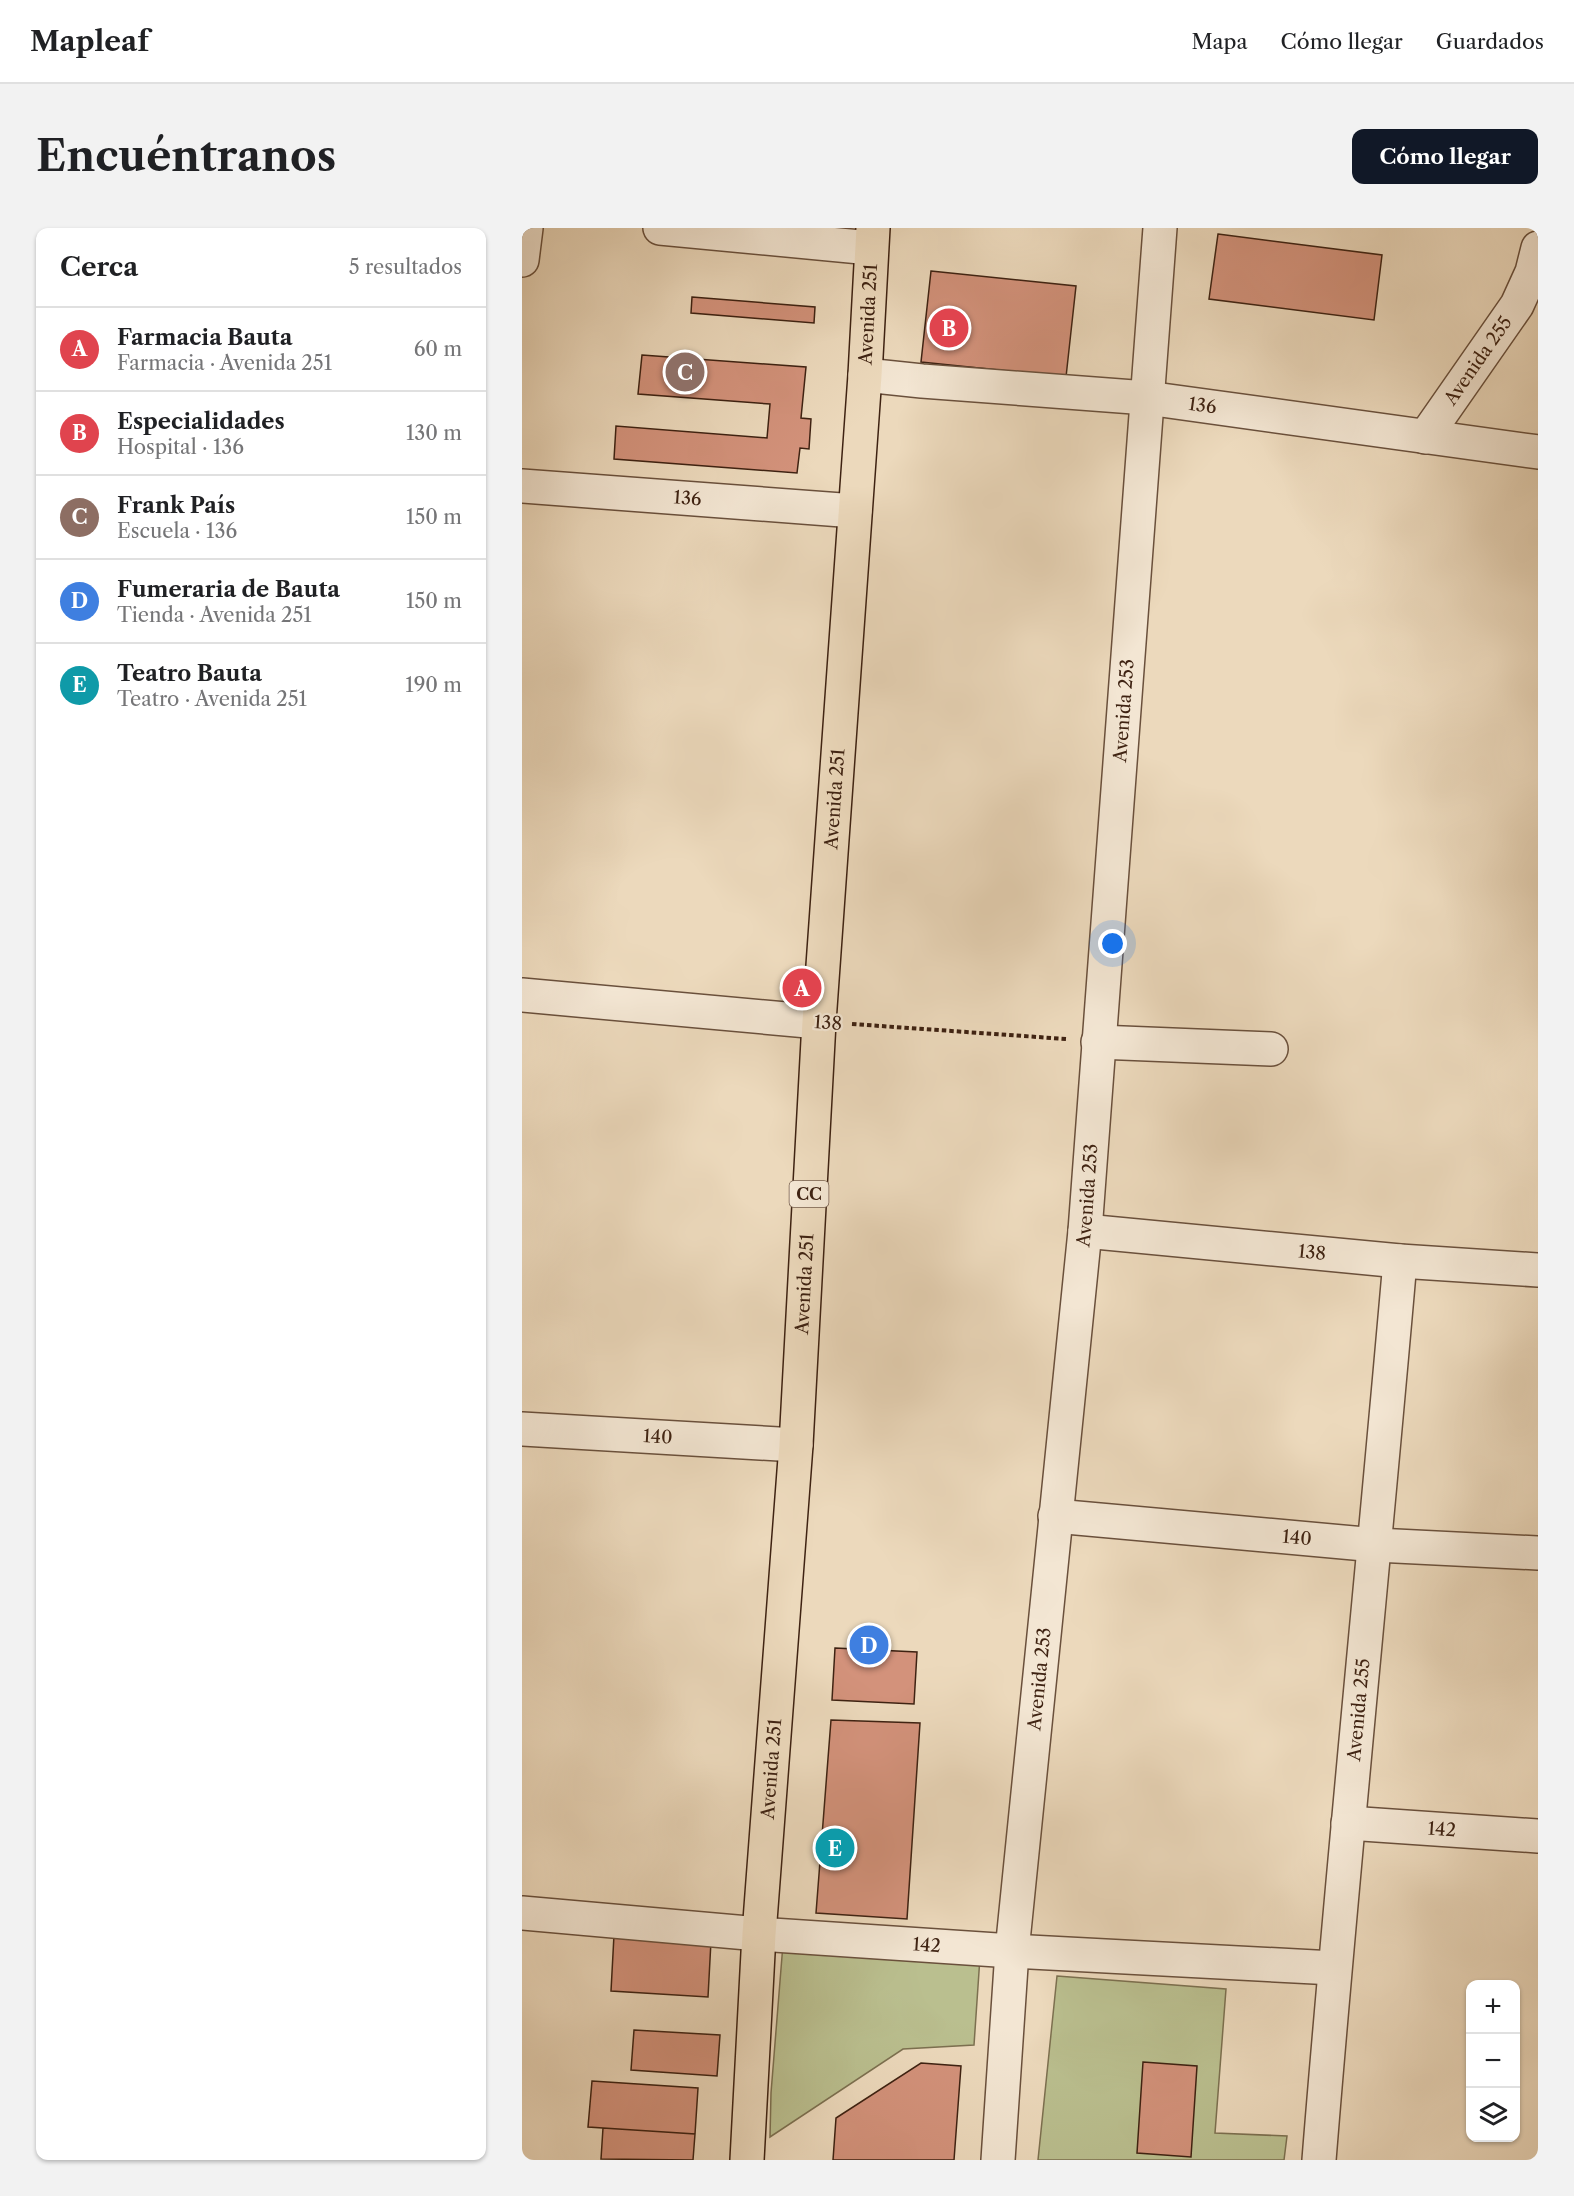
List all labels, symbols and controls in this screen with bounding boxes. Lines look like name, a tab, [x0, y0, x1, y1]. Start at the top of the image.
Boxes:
text: Mapleaf	[30, 24, 149, 58]
text: Mapa	[1191, 29, 1248, 54]
text: Cómo llegar	[1281, 29, 1403, 54]
text: Guardados	[1436, 29, 1544, 54]
button: Cómo llegar	[1352, 129, 1538, 184]
text: Encuéntranos	[36, 130, 336, 182]
text: Cerca	[60, 251, 138, 283]
text: 5 resultados	[349, 255, 462, 279]
street label: Avenida 251	[855, 263, 882, 366]
pin: B	[930, 306, 968, 350]
street label: Avenida 255	[1439, 312, 1517, 410]
text: Farmacia Bauta	[117, 324, 292, 351]
text: A	[72, 337, 87, 361]
text: 60 m	[414, 337, 462, 361]
pin: C	[666, 350, 704, 394]
text: Farmacia · Avenida 251	[117, 351, 332, 375]
street label: 136	[1187, 393, 1218, 418]
text: Especialidades	[117, 408, 285, 435]
text: B	[72, 421, 87, 445]
text: 130 m	[406, 421, 462, 445]
text: Hospital · 136	[117, 435, 244, 459]
street label: 136	[673, 486, 702, 510]
text: Frank País	[117, 492, 235, 519]
text: C	[71, 505, 88, 529]
text: 150 m	[406, 505, 462, 529]
text: Escuela · 136	[117, 519, 237, 543]
text: Fumeraria de Bauta	[117, 576, 340, 603]
text: D	[71, 589, 88, 613]
text: 150 m	[406, 589, 462, 613]
text: Tienda · Avenida 251	[117, 603, 312, 627]
street label: Avenida 253	[1109, 658, 1139, 764]
text: Teatro Bauta	[117, 660, 262, 687]
text: E	[72, 673, 87, 697]
text: 190 m	[405, 673, 462, 697]
text: Teatro · Avenida 251	[117, 687, 307, 711]
street label: Avenida 251	[820, 747, 849, 851]
your location	[1098, 929, 1127, 958]
pin: A	[782, 966, 822, 1011]
street label: 138	[813, 1011, 843, 1035]
street label: Avenida 253	[1072, 1143, 1102, 1249]
road number: CC	[790, 1181, 828, 1207]
street label: Avenida 251	[791, 1232, 819, 1336]
street label: 138	[1297, 1240, 1327, 1265]
street label: 140	[642, 1425, 673, 1449]
street label: 140	[1281, 1526, 1313, 1550]
pin: D	[850, 1622, 888, 1668]
street label: Avenida 253	[1023, 1626, 1056, 1732]
street label: Avenida 255	[1343, 1657, 1375, 1763]
street label: Avenida 251	[757, 1717, 786, 1821]
street label: 142	[1427, 1817, 1457, 1841]
pin: E	[816, 1826, 854, 1870]
street label: 142	[912, 1933, 942, 1957]
map controls	[1466, 1980, 1520, 2142]
button: +	[1466, 1980, 1520, 2034]
button: −	[1466, 2034, 1520, 2088]
button: layers	[1466, 2088, 1520, 2142]

